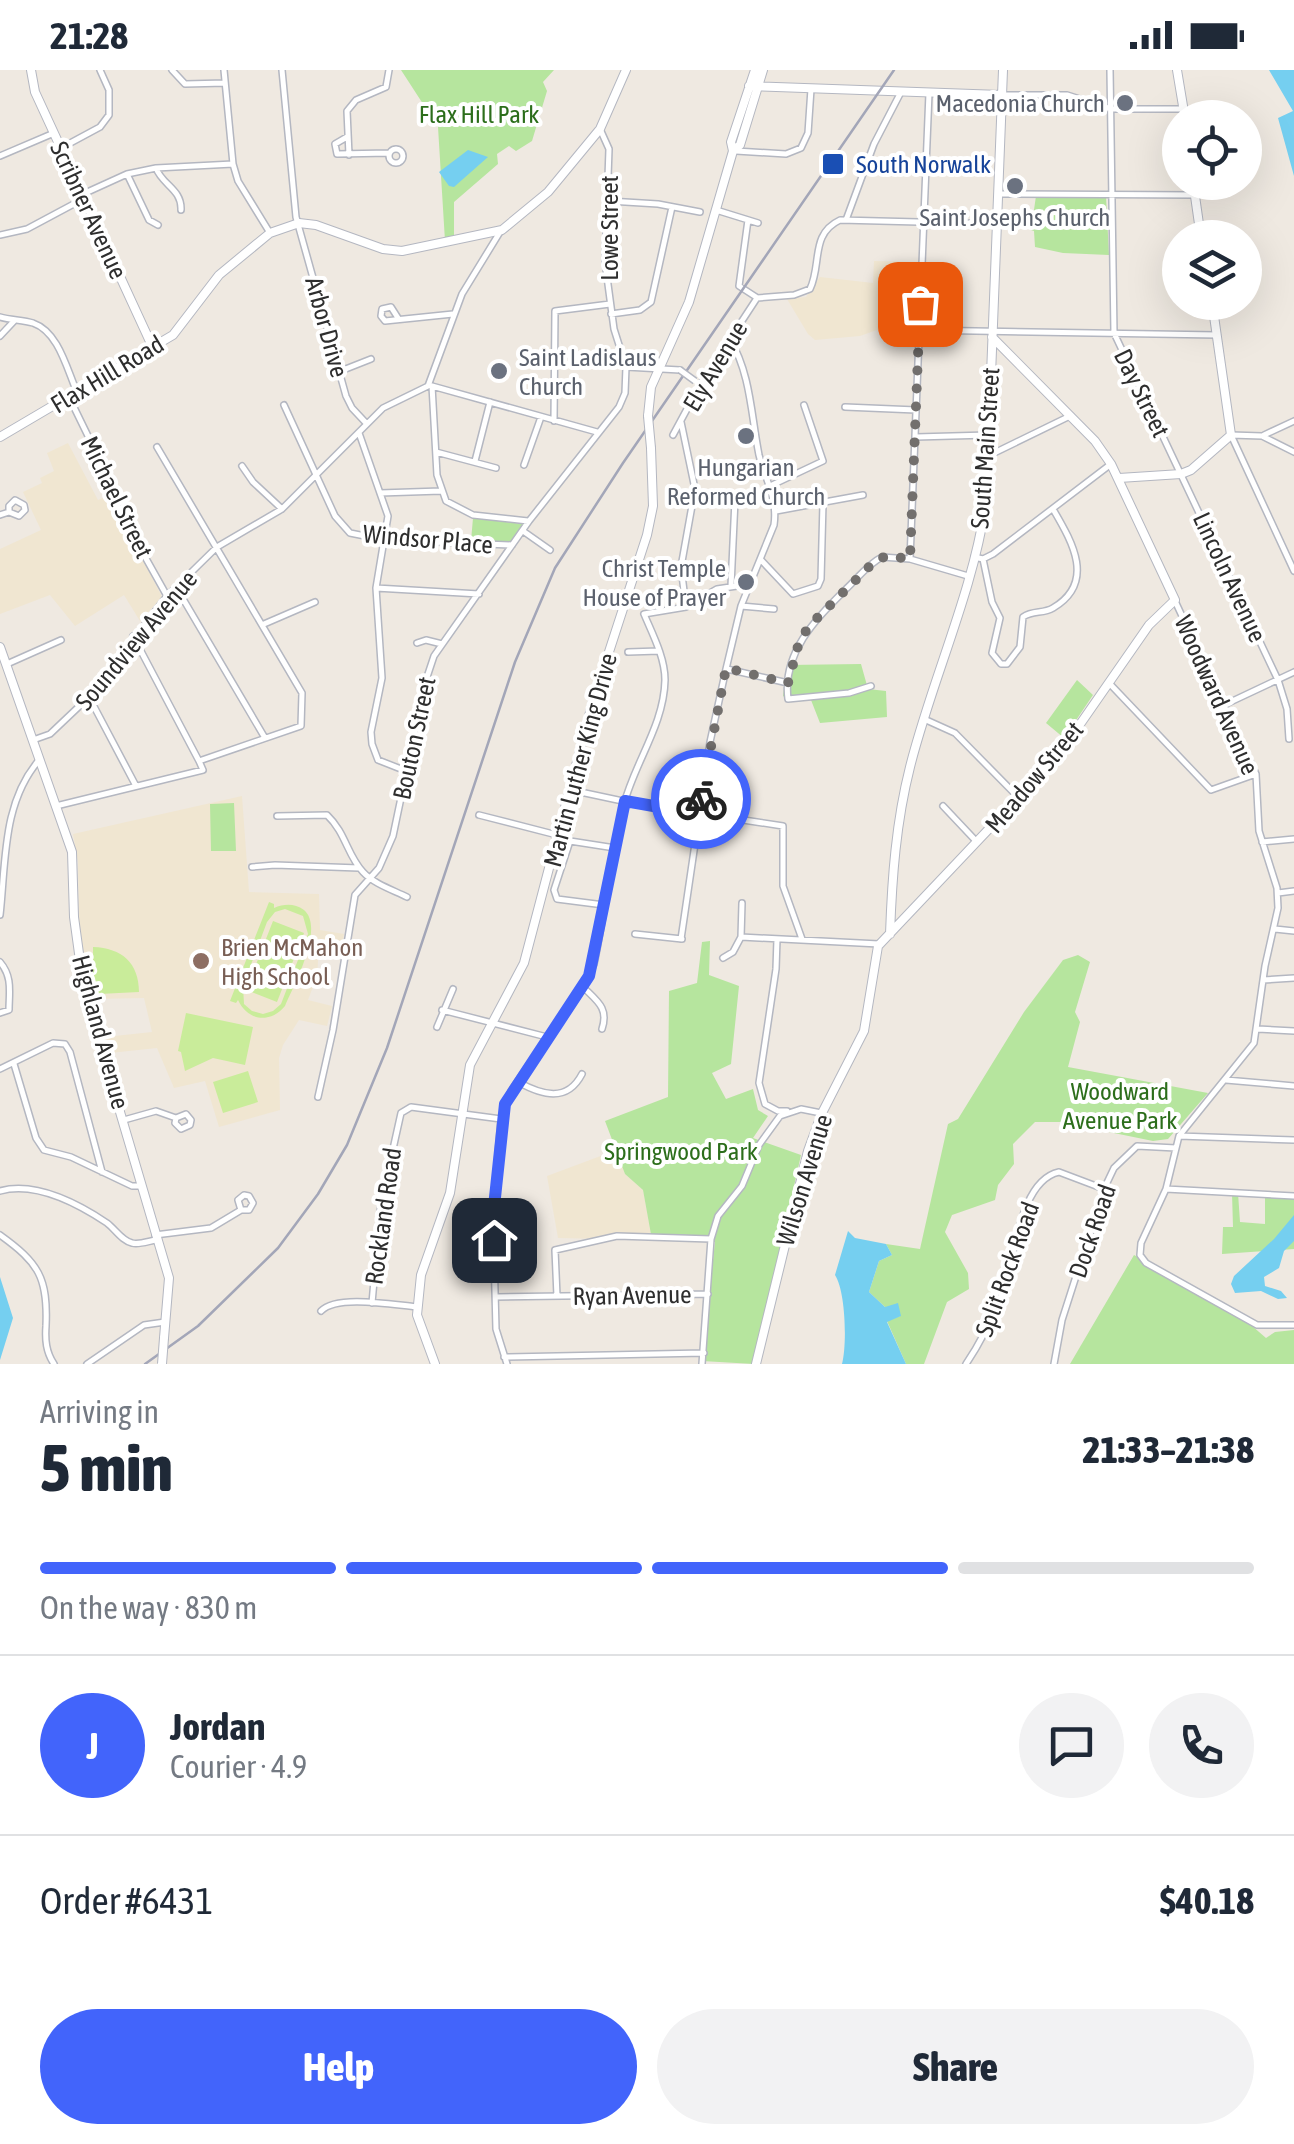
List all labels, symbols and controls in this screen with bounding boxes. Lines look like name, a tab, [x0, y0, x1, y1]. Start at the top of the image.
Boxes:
text: 21:28	[50, 14, 128, 57]
place label: Macedonia Church	[935, 89, 1105, 117]
marker: Macedonia Church	[1114, 92, 1136, 114]
park label: Flax Hill Park	[419, 100, 539, 128]
map controls	[1162, 100, 1262, 320]
button: locate	[1162, 100, 1262, 200]
street label: Scribner Avenue	[45, 137, 133, 283]
place label: South Norwalk	[856, 150, 991, 178]
marker: South Norwalk	[820, 151, 846, 177]
street label: Lowe Street	[595, 175, 623, 281]
marker: Saint Josephs Church	[1004, 175, 1026, 197]
place label: Saint Josephs Church	[920, 203, 1110, 231]
button: layers	[1162, 220, 1262, 320]
pin	[878, 262, 963, 347]
street label: Arbor Drive	[300, 274, 354, 380]
icon: bag	[893, 277, 948, 332]
street label: Ely Avenue	[677, 316, 753, 416]
street label: Flax Hill Road	[46, 329, 168, 419]
place label: Saint Ladislaus Church	[519, 343, 657, 400]
street label: Day Street	[1109, 345, 1175, 441]
marker: Saint Ladislaus Church	[488, 360, 510, 382]
street label: South Main Street	[965, 366, 1005, 530]
marker: Hungarian Reformed Church	[735, 425, 757, 447]
street label: Michael Street	[76, 432, 158, 562]
place label: Hungarian Reformed Church	[667, 453, 825, 510]
street label: Lincoln Avenue	[1188, 508, 1272, 646]
street label: Windsor Place	[362, 519, 494, 559]
place label: Christ Temple House of Prayer	[582, 554, 727, 611]
street label: Soundview Avenue	[70, 565, 202, 715]
marker: Christ Temple House of Prayer	[735, 571, 757, 593]
street label: Woodward Avenue	[1169, 611, 1265, 779]
street label: Martin Luther King Drive	[538, 650, 622, 870]
street label: Bouton Street	[387, 674, 441, 802]
street label: Meadow Street	[979, 716, 1089, 838]
courier	[651, 749, 751, 849]
icon: bike	[674, 772, 729, 827]
place label: Brien McMahon High School	[221, 933, 363, 990]
marker: Brien McMahon High School	[190, 950, 212, 972]
street label: Highland Avenue	[67, 952, 135, 1112]
park label: Woodward Avenue Park	[1063, 1077, 1177, 1134]
street label: Wilson Avenue	[771, 1111, 837, 1249]
park label: Springwood Park	[604, 1137, 758, 1165]
street label: Rockland Road	[360, 1146, 406, 1286]
street label: Dock Road	[1063, 1181, 1121, 1281]
pin	[452, 1198, 537, 1283]
street label: Split Rock Road	[970, 1198, 1044, 1340]
icon: home	[467, 1213, 522, 1268]
street label: Ryan Avenue	[572, 1280, 692, 1310]
text: Arriving in	[40, 1393, 159, 1430]
text: 21:33–21:38	[1082, 1428, 1254, 1471]
text: 5 min	[40, 1430, 173, 1505]
text: On the way · 830 m	[40, 1589, 257, 1626]
button: chat	[1019, 1693, 1124, 1798]
button: phone	[1149, 1693, 1254, 1798]
text: Jordan	[170, 1705, 265, 1748]
text: J	[86, 1724, 99, 1767]
text: Courier · 4.9	[170, 1748, 307, 1785]
text: Order #6431	[40, 1879, 213, 1922]
text: $40.18	[1160, 1879, 1254, 1922]
button: Help	[40, 2009, 637, 2124]
button: Share	[657, 2009, 1254, 2124]

